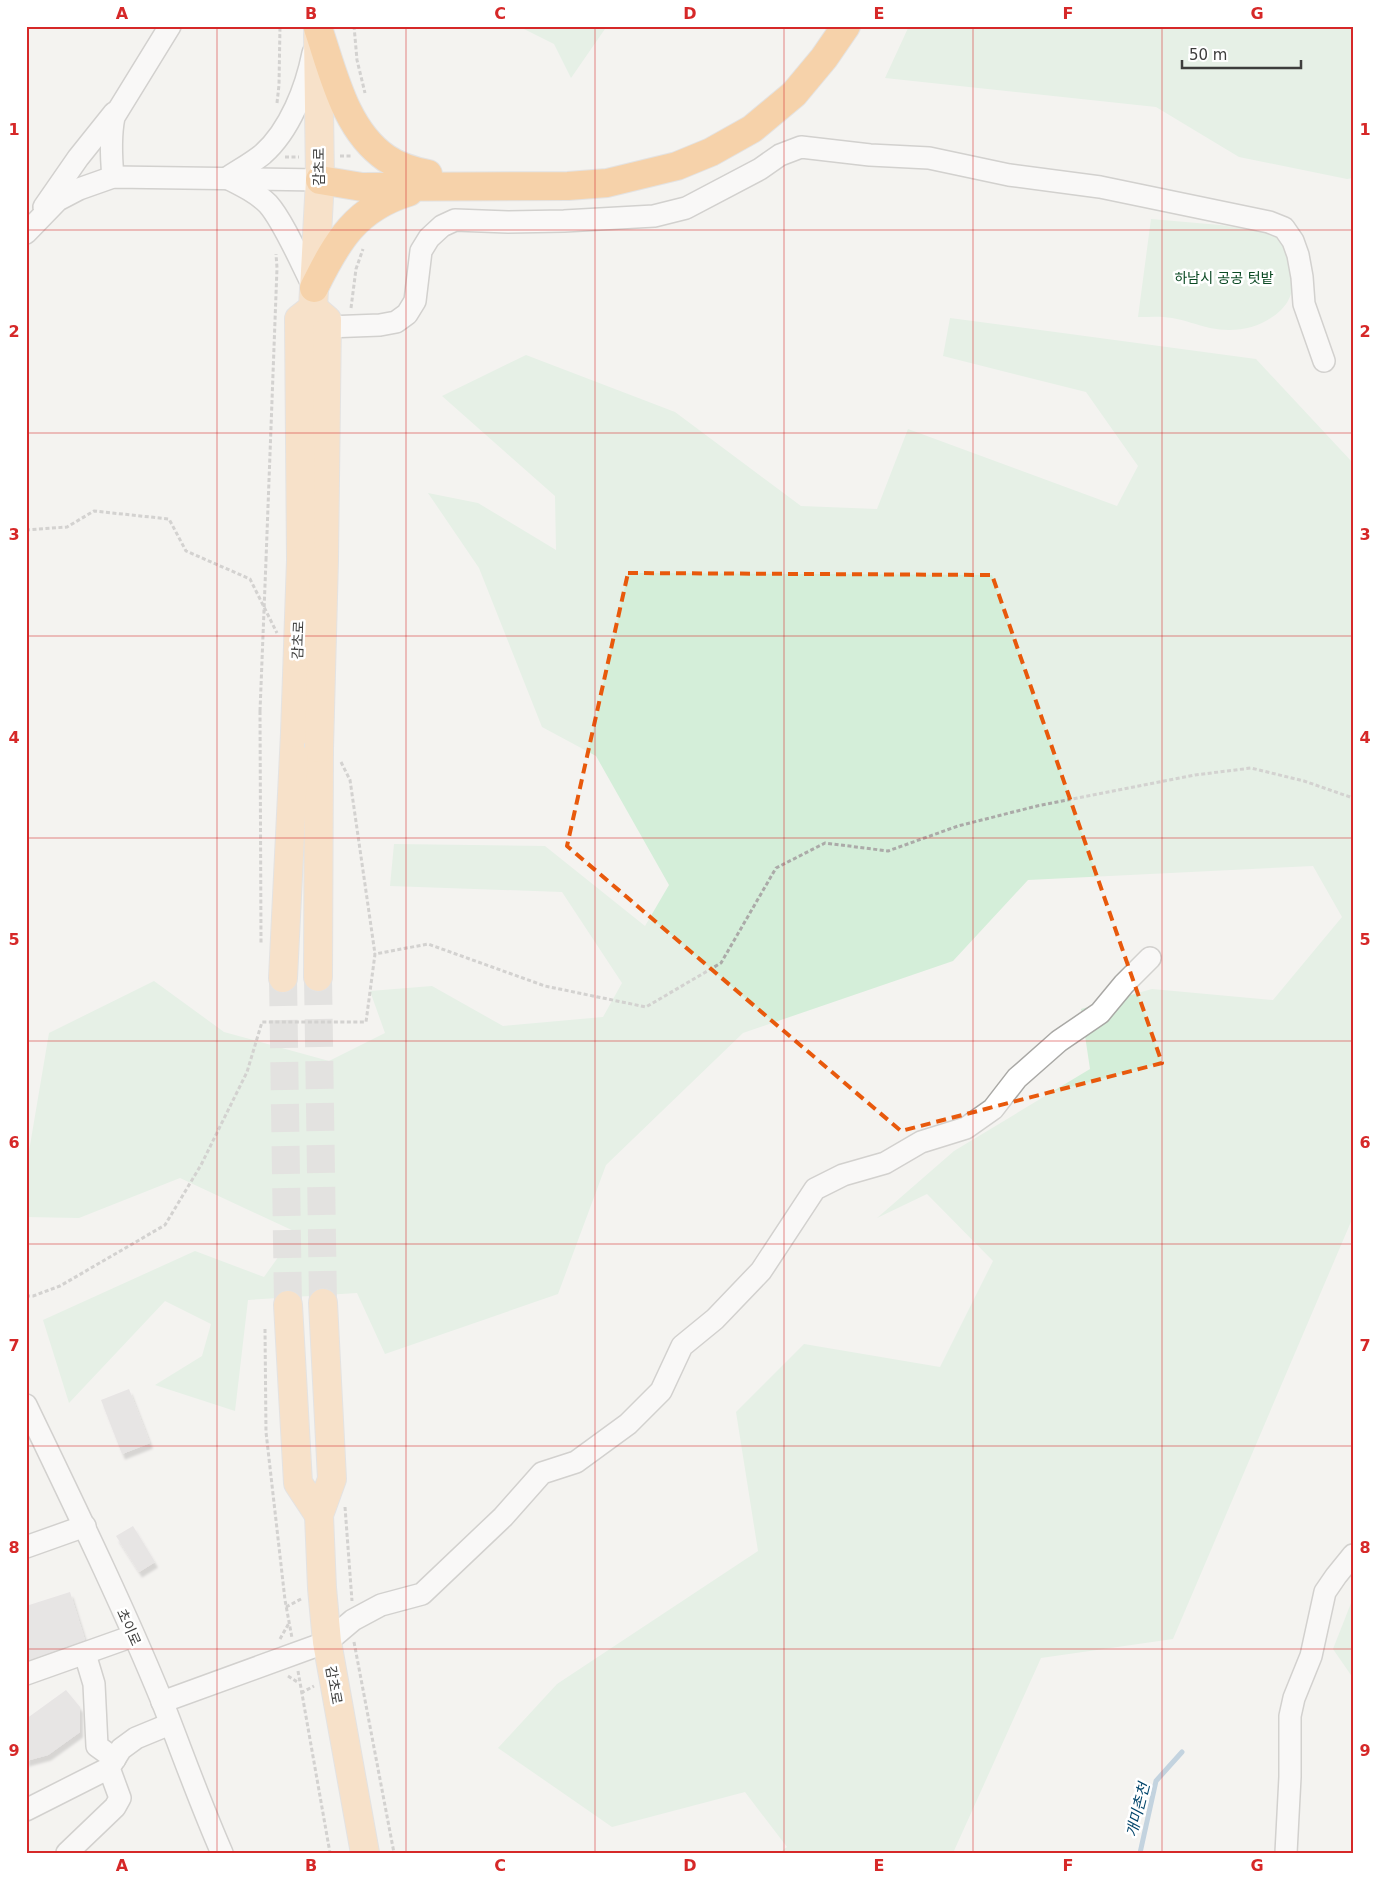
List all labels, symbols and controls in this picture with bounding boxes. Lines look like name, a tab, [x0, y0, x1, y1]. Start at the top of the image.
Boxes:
text: A	[116, 4, 129, 23]
text: B	[305, 4, 317, 23]
text: C	[494, 4, 506, 23]
text: D	[683, 4, 697, 23]
text: E	[874, 4, 884, 23]
text: F	[1063, 4, 1073, 23]
text: G	[1250, 4, 1264, 23]
scale bar	[1182, 38, 1300, 70]
text: 50 m	[1189, 46, 1227, 64]
text: 1	[8, 120, 20, 139]
text: 1	[1359, 120, 1371, 139]
street label: 감초로	[311, 148, 327, 186]
park label: 하남시 공공 텃밭	[1174, 270, 1274, 286]
text: 2	[8, 322, 20, 341]
text: 2	[1359, 322, 1371, 341]
text: 3	[8, 525, 20, 544]
text: 3	[1359, 525, 1371, 544]
street label: 감초로	[289, 620, 307, 660]
text: 4	[8, 728, 20, 747]
text: 4	[1359, 728, 1371, 747]
text: 5	[8, 930, 20, 949]
text: 5	[1359, 930, 1371, 949]
text: 6	[8, 1133, 20, 1152]
text: 6	[1359, 1133, 1371, 1152]
text: 7	[8, 1336, 20, 1355]
text: 7	[1359, 1336, 1371, 1355]
text: 8	[8, 1538, 20, 1557]
text: 8	[1359, 1538, 1371, 1557]
street label: 초이로	[114, 1606, 144, 1648]
street label: 감초로	[323, 1665, 345, 1706]
text: 9	[8, 1741, 20, 1760]
text: 9	[1359, 1741, 1371, 1760]
water label: 개미촌천	[1123, 1779, 1154, 1839]
text: A	[116, 1856, 129, 1875]
text: B	[305, 1856, 317, 1875]
text: C	[494, 1856, 506, 1875]
text: D	[683, 1856, 697, 1875]
text: E	[874, 1856, 884, 1875]
text: F	[1063, 1856, 1073, 1875]
text: G	[1250, 1856, 1264, 1875]

